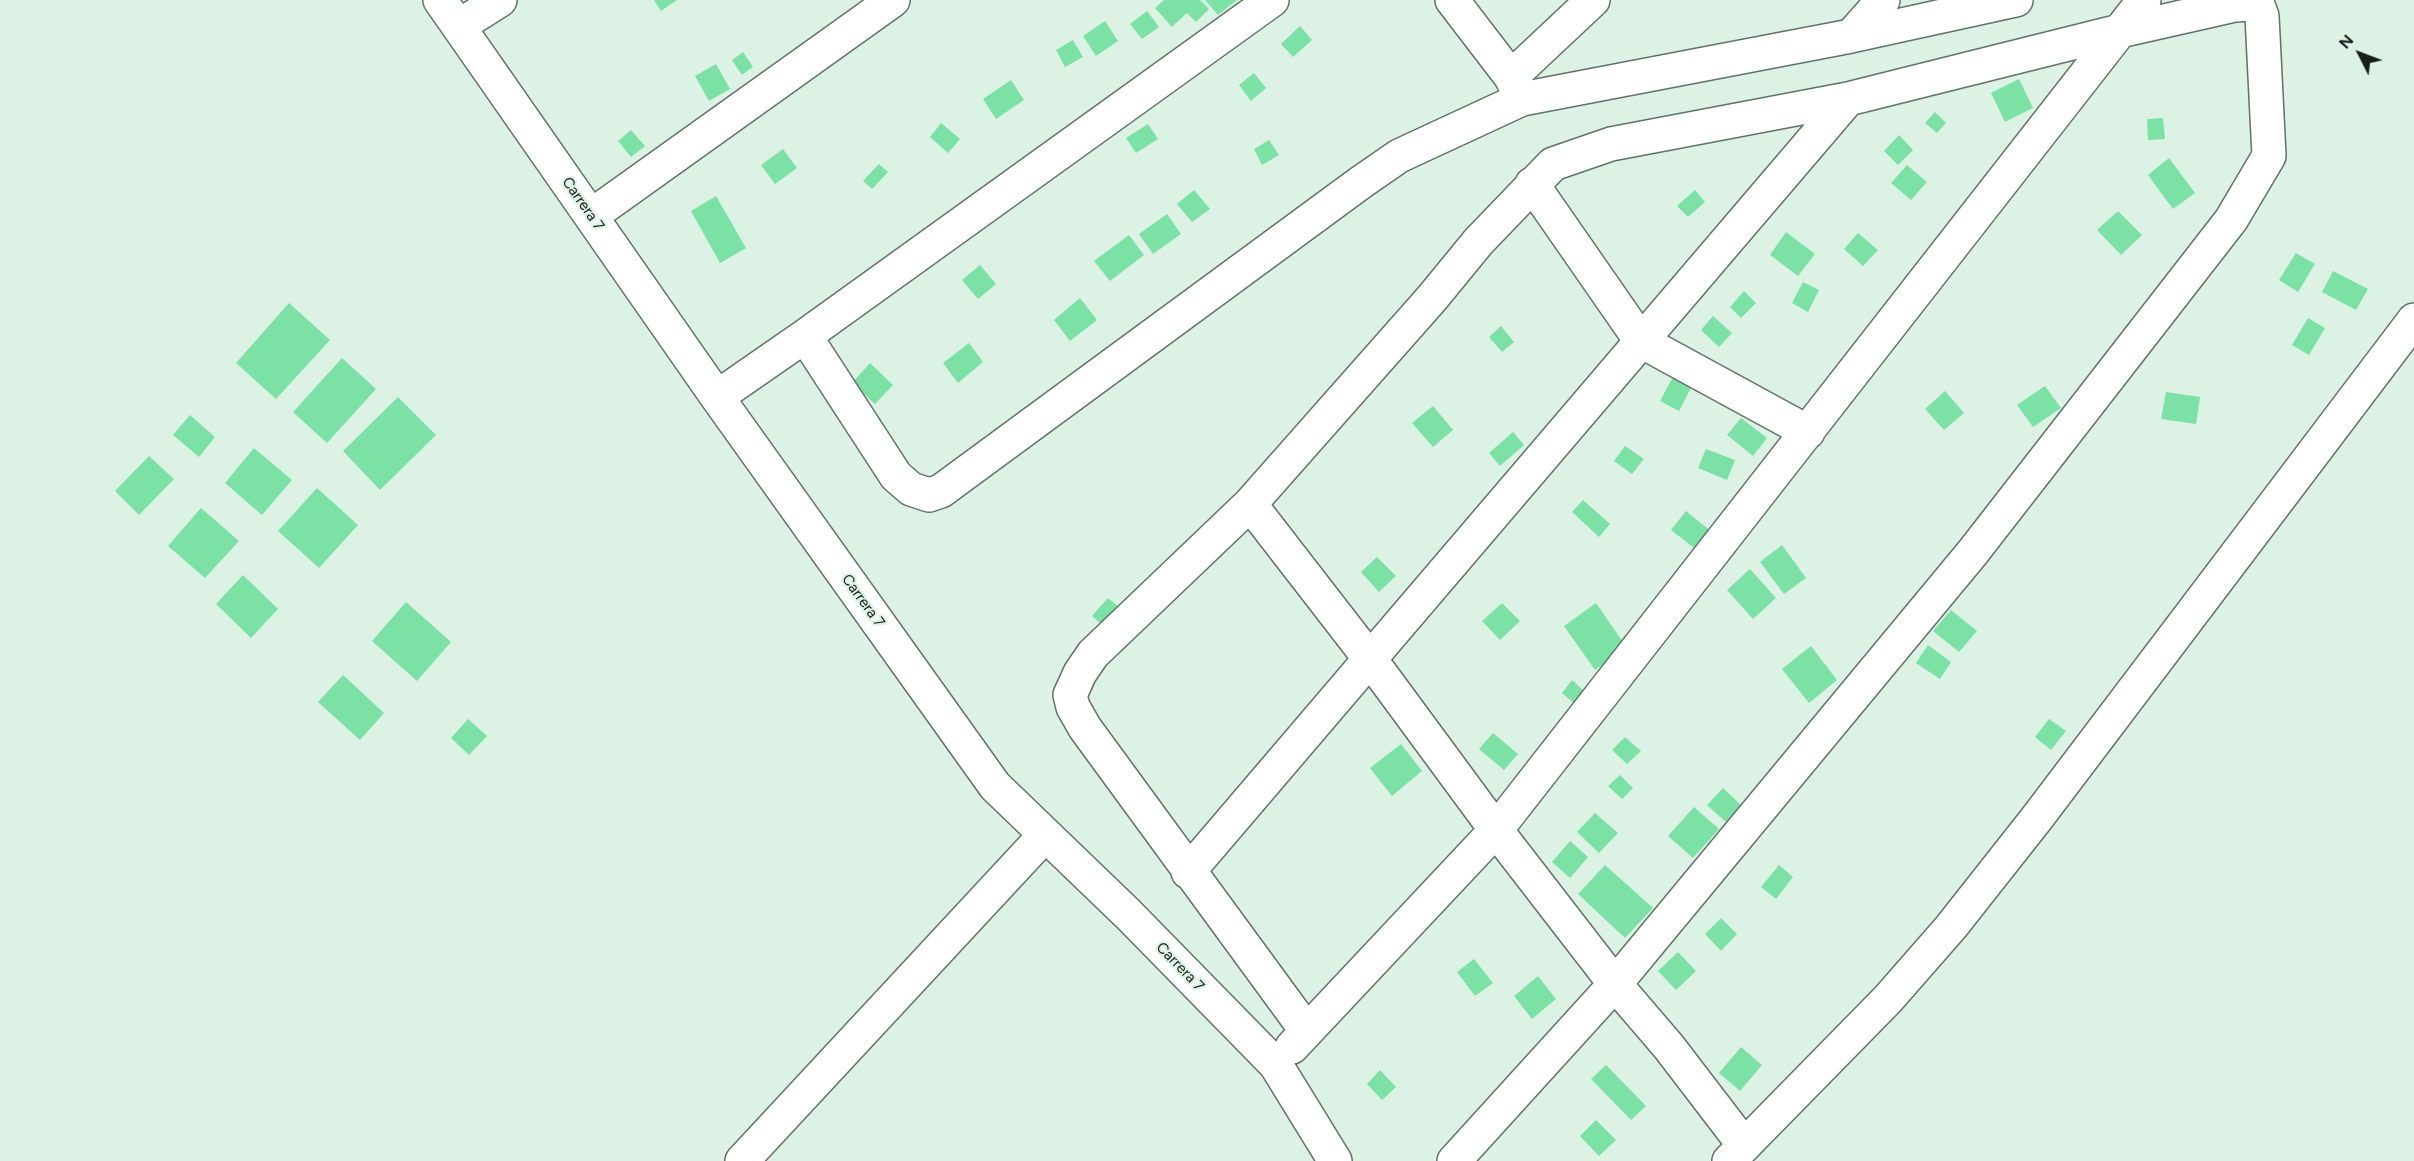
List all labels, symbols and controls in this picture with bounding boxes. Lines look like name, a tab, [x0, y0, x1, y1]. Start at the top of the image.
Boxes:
north arrow	[2330, 24, 2390, 84]
text: N	[2335, 31, 2357, 53]
street label: Carrera 7	[558, 174, 608, 234]
street label: Carrera 7	[838, 571, 888, 631]
street label: Carrera 7	[1152, 939, 1208, 995]

